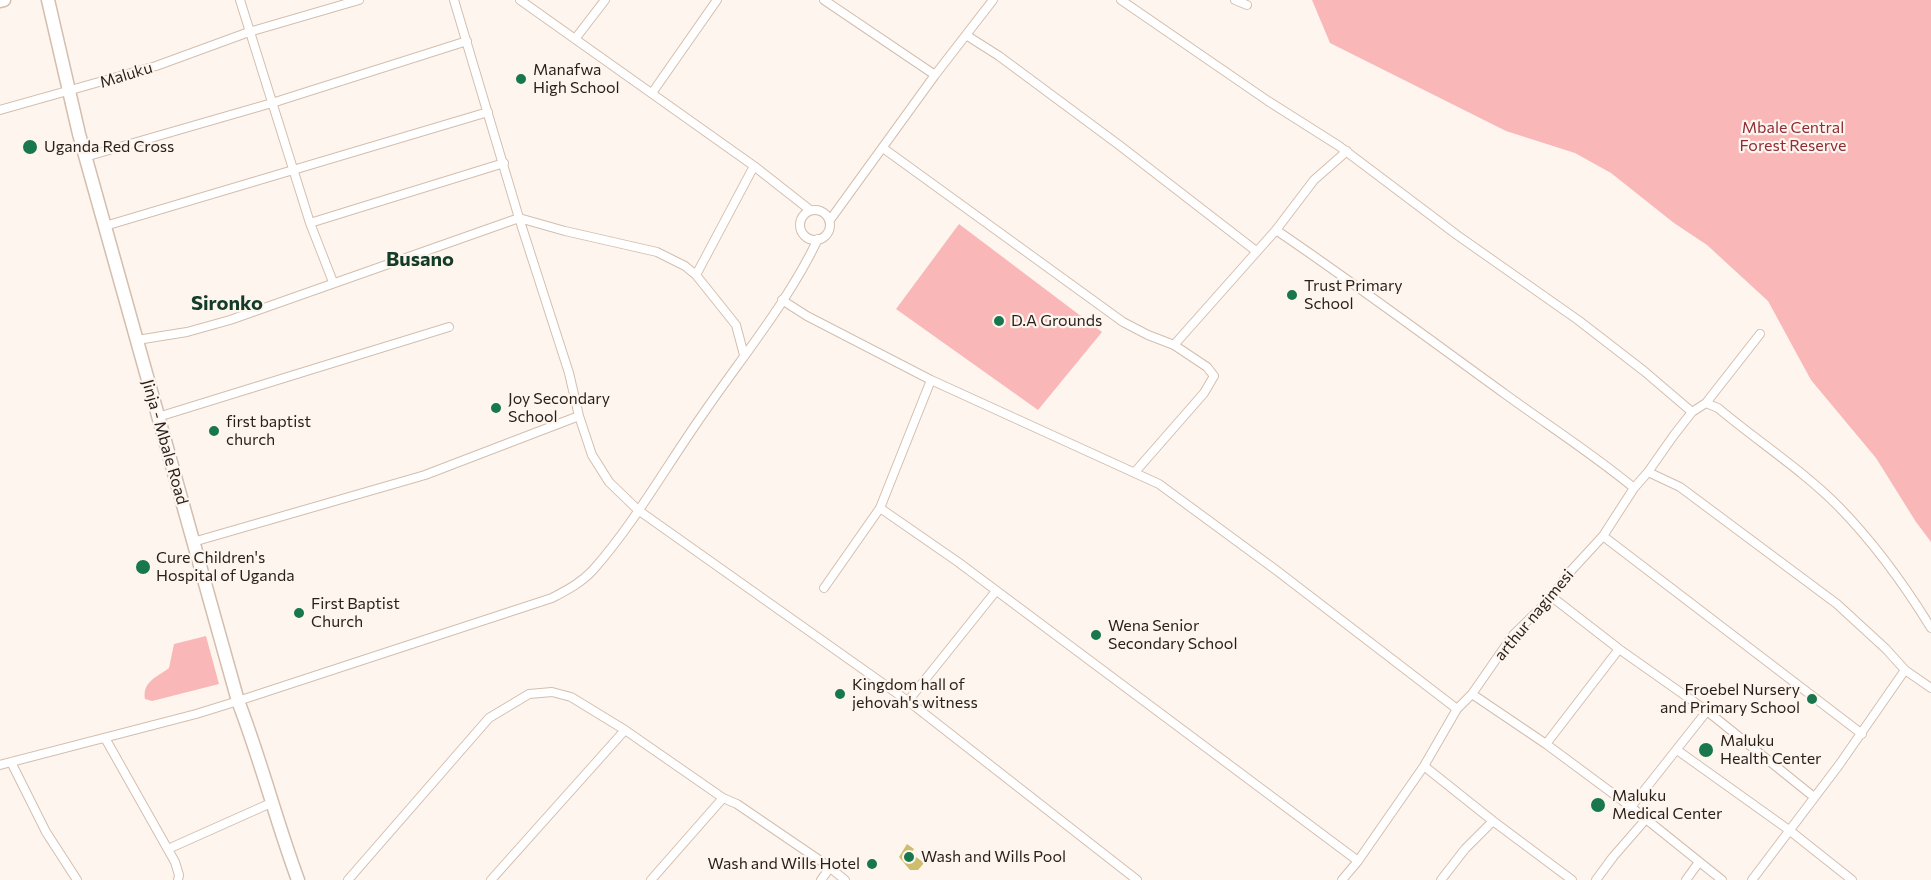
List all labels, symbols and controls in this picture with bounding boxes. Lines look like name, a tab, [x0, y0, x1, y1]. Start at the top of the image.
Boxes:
street label: Maluku	[97, 58, 155, 92]
place label: Manafwa High School	[533, 60, 620, 98]
marker: Manafwa High School	[514, 72, 528, 86]
park label: Mbale Central Forest Reserve	[1740, 118, 1846, 156]
place label: Uganda Red Cross	[44, 137, 174, 157]
marker: Uganda Red Cross	[21, 138, 39, 156]
district label: Busano	[386, 247, 454, 271]
place label: Trust Primary School	[1304, 276, 1403, 314]
marker: Trust Primary School	[1285, 288, 1299, 302]
district label: Sironko	[191, 291, 263, 315]
place label: D.A Grounds	[1011, 311, 1102, 331]
marker: D.A Grounds	[992, 314, 1006, 328]
street label: Jinja - Mbale Road	[138, 377, 192, 507]
place label: Joy Secondary School	[508, 389, 610, 427]
marker: Joy Secondary School	[489, 401, 503, 415]
place label: first baptist church	[226, 412, 311, 450]
marker: first baptist church	[207, 424, 221, 438]
place label: Cure Children's Hospital of Uganda	[156, 548, 295, 586]
marker: Cure Children's Hospital of Uganda	[134, 558, 152, 576]
street label: arthur nagimesi	[1490, 566, 1578, 664]
place label: First Baptist Church	[311, 594, 400, 632]
marker: First Baptist Church	[292, 606, 306, 620]
place label: Wena Senior Secondary School	[1108, 616, 1237, 654]
marker: Wena Senior Secondary School	[1089, 628, 1103, 642]
place label: Kingdom hall of jehovah's witness	[852, 675, 978, 713]
place label: Froebel Nursery and Primary School	[1660, 680, 1800, 718]
marker: Kingdom hall of jehovah's witness	[833, 687, 847, 701]
marker: Froebel Nursery and Primary School	[1805, 692, 1819, 706]
place label: Maluku Health Center	[1720, 731, 1821, 769]
marker: Maluku Health Center	[1697, 741, 1715, 759]
place label: Maluku Medical Center	[1612, 786, 1722, 824]
marker: Maluku Medical Center	[1589, 796, 1607, 814]
place label: Wash and Wills Pool	[921, 847, 1066, 867]
marker: Wash and Wills Pool	[902, 850, 916, 864]
place label: Wash and Wills Hotel	[708, 854, 860, 874]
marker: Wash and Wills Hotel	[865, 857, 879, 871]

